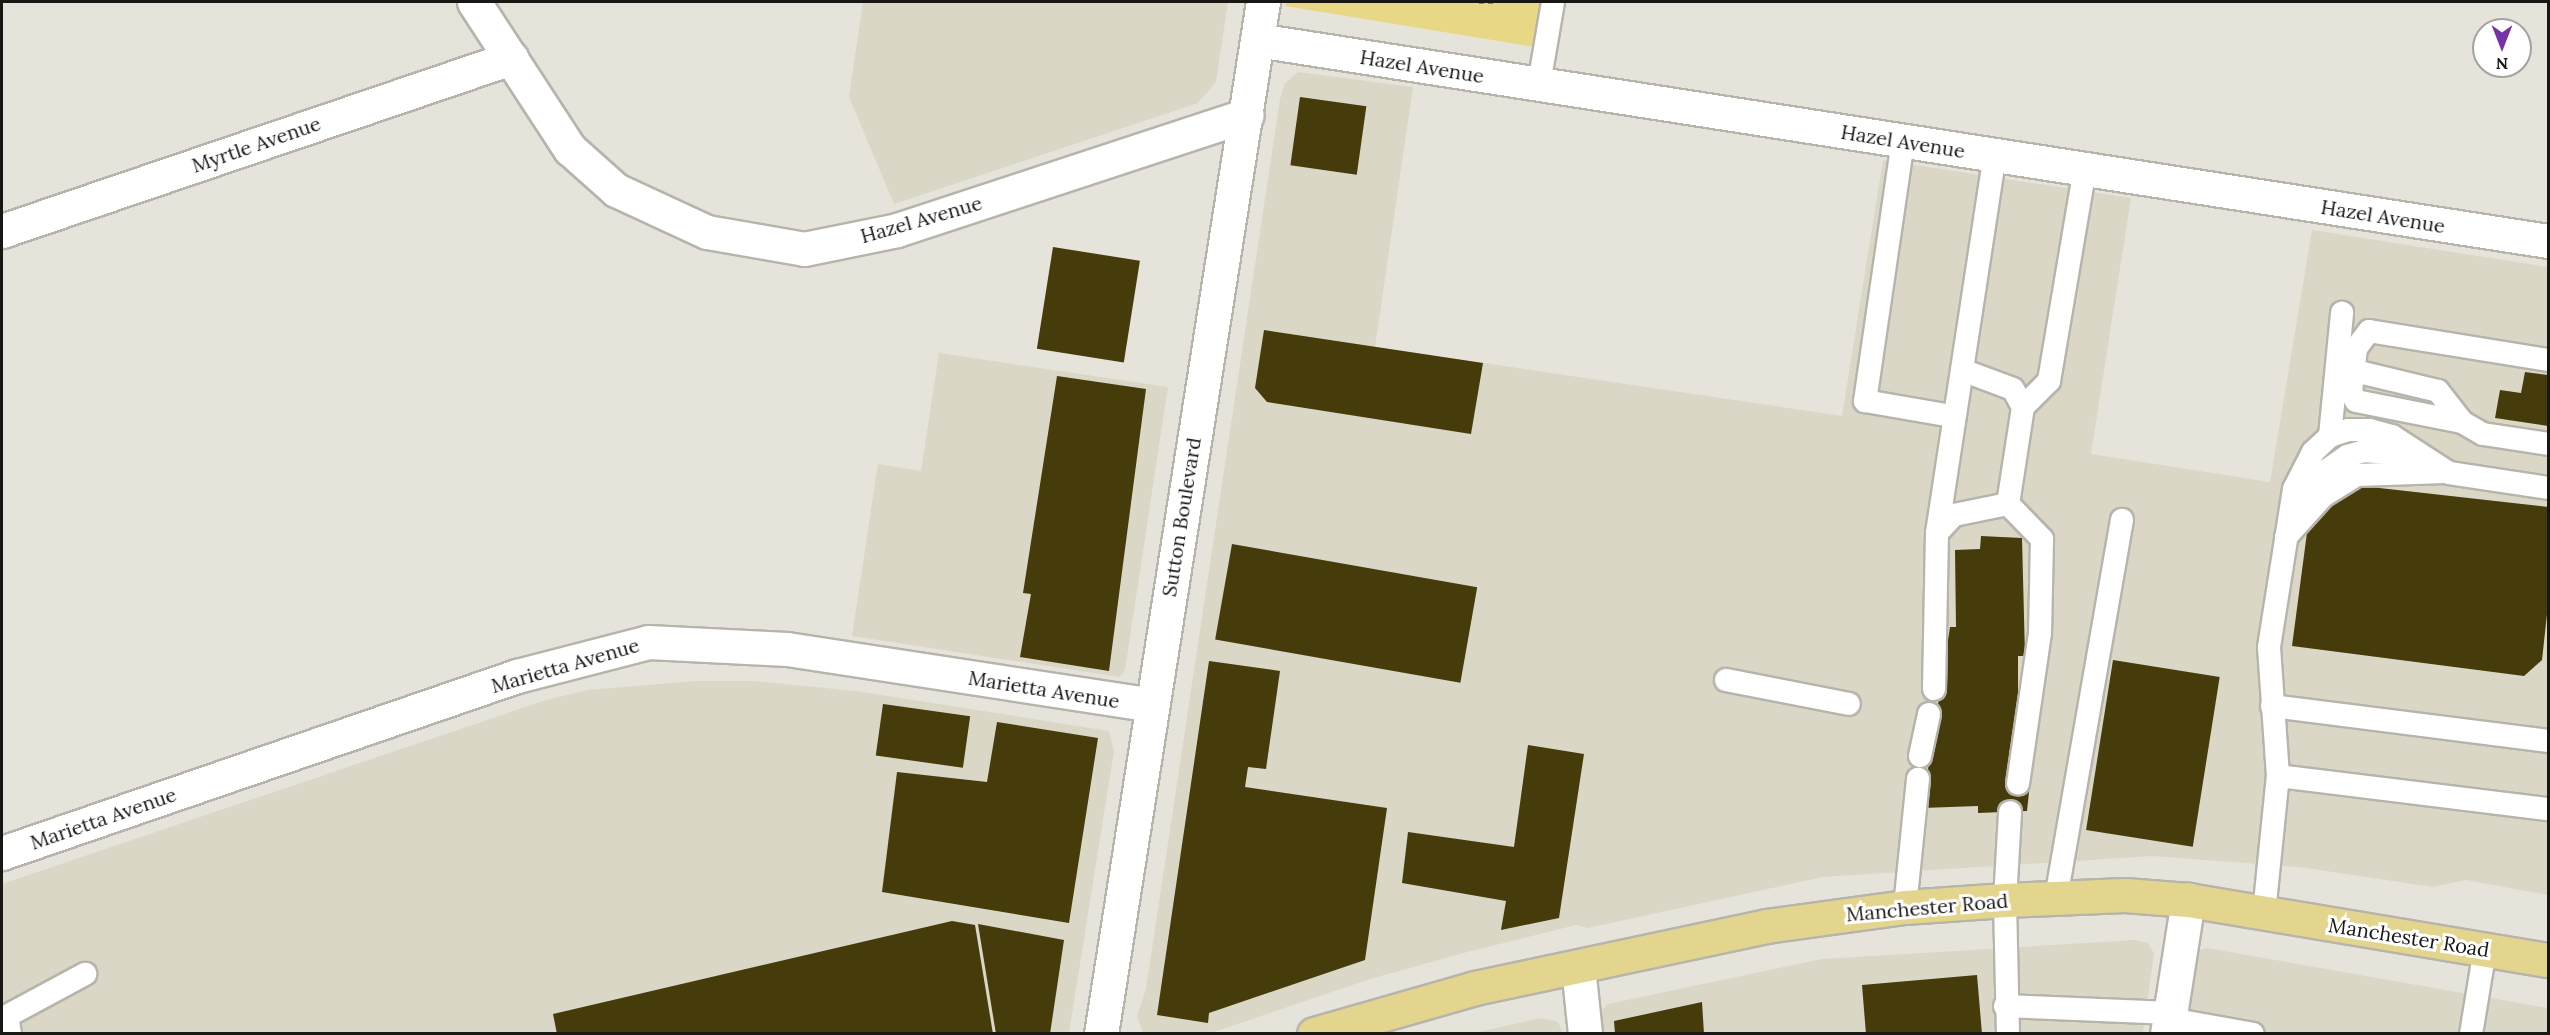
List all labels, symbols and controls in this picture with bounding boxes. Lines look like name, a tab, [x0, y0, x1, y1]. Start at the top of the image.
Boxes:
north arrow	[2472, 18, 2532, 78]
street label: Hazel Avenue	[1358, 44, 1486, 88]
text: N	[2496, 54, 2508, 74]
street label: Myrtle Avenue	[188, 111, 324, 177]
street label: Hazel Avenue	[1839, 119, 1967, 163]
street label: Hazel Avenue	[857, 190, 985, 248]
street label: Hazel Avenue	[2319, 194, 2447, 238]
street label: Sutton Boulevard	[1157, 436, 1205, 598]
street label: Marietta Avenue	[488, 632, 642, 698]
street label: Marietta Avenue	[967, 665, 1121, 713]
street label: Marietta Avenue	[27, 782, 179, 854]
street label: Manchester Road	[1845, 888, 2009, 926]
street label: Manchester Road	[2327, 912, 2491, 962]

